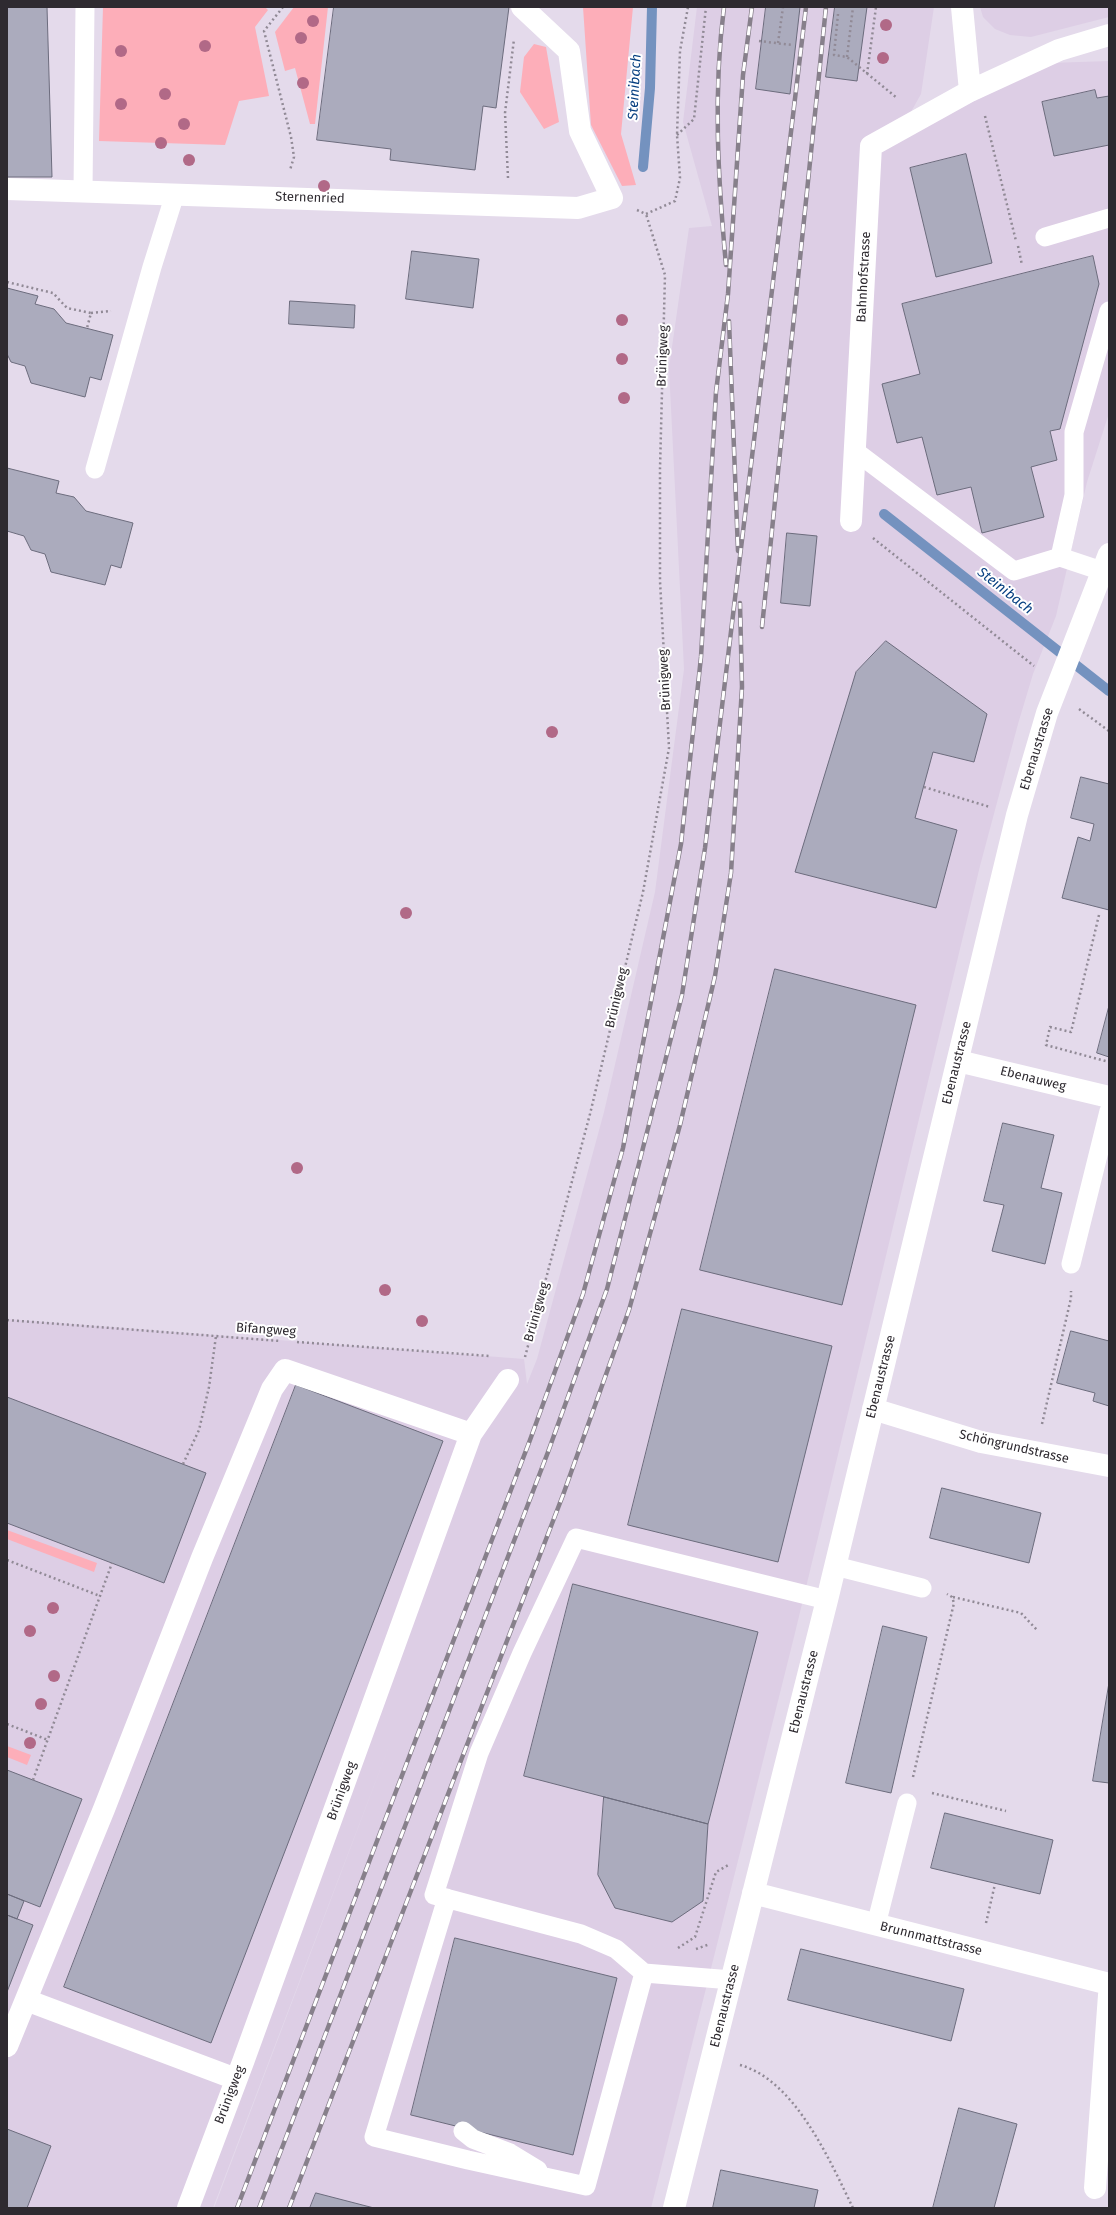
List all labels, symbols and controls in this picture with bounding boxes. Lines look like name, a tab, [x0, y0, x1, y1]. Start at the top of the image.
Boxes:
water label: Steinibach	[625, 53, 645, 121]
street label: Sternenried	[275, 189, 345, 207]
street label: Bahnhofstrasse	[854, 231, 874, 323]
street label: Brünigweg	[654, 325, 672, 387]
water label: Steinibach	[974, 564, 1036, 618]
street label: Brünigweg	[656, 649, 674, 711]
street label: Ebenaustrasse	[1017, 706, 1057, 792]
street label: Brünigweg	[602, 966, 632, 1030]
street label: Ebenaustrasse	[939, 1020, 975, 1106]
street label: Ebenauweg	[999, 1063, 1067, 1095]
street label: Brünigweg	[521, 1280, 553, 1344]
street label: Bifangweg	[235, 1320, 297, 1340]
street label: Ebenaustrasse	[863, 1334, 899, 1420]
street label: Schöngrundstrasse	[958, 1427, 1070, 1467]
street label: Ebenaustrasse	[786, 1649, 822, 1735]
street label: Brünigweg	[324, 1759, 360, 1823]
street label: Brunnmattstrasse	[878, 1919, 984, 1959]
street label: Ebenaustrasse	[707, 1963, 743, 2049]
street label: Brünigweg	[212, 2063, 248, 2127]

